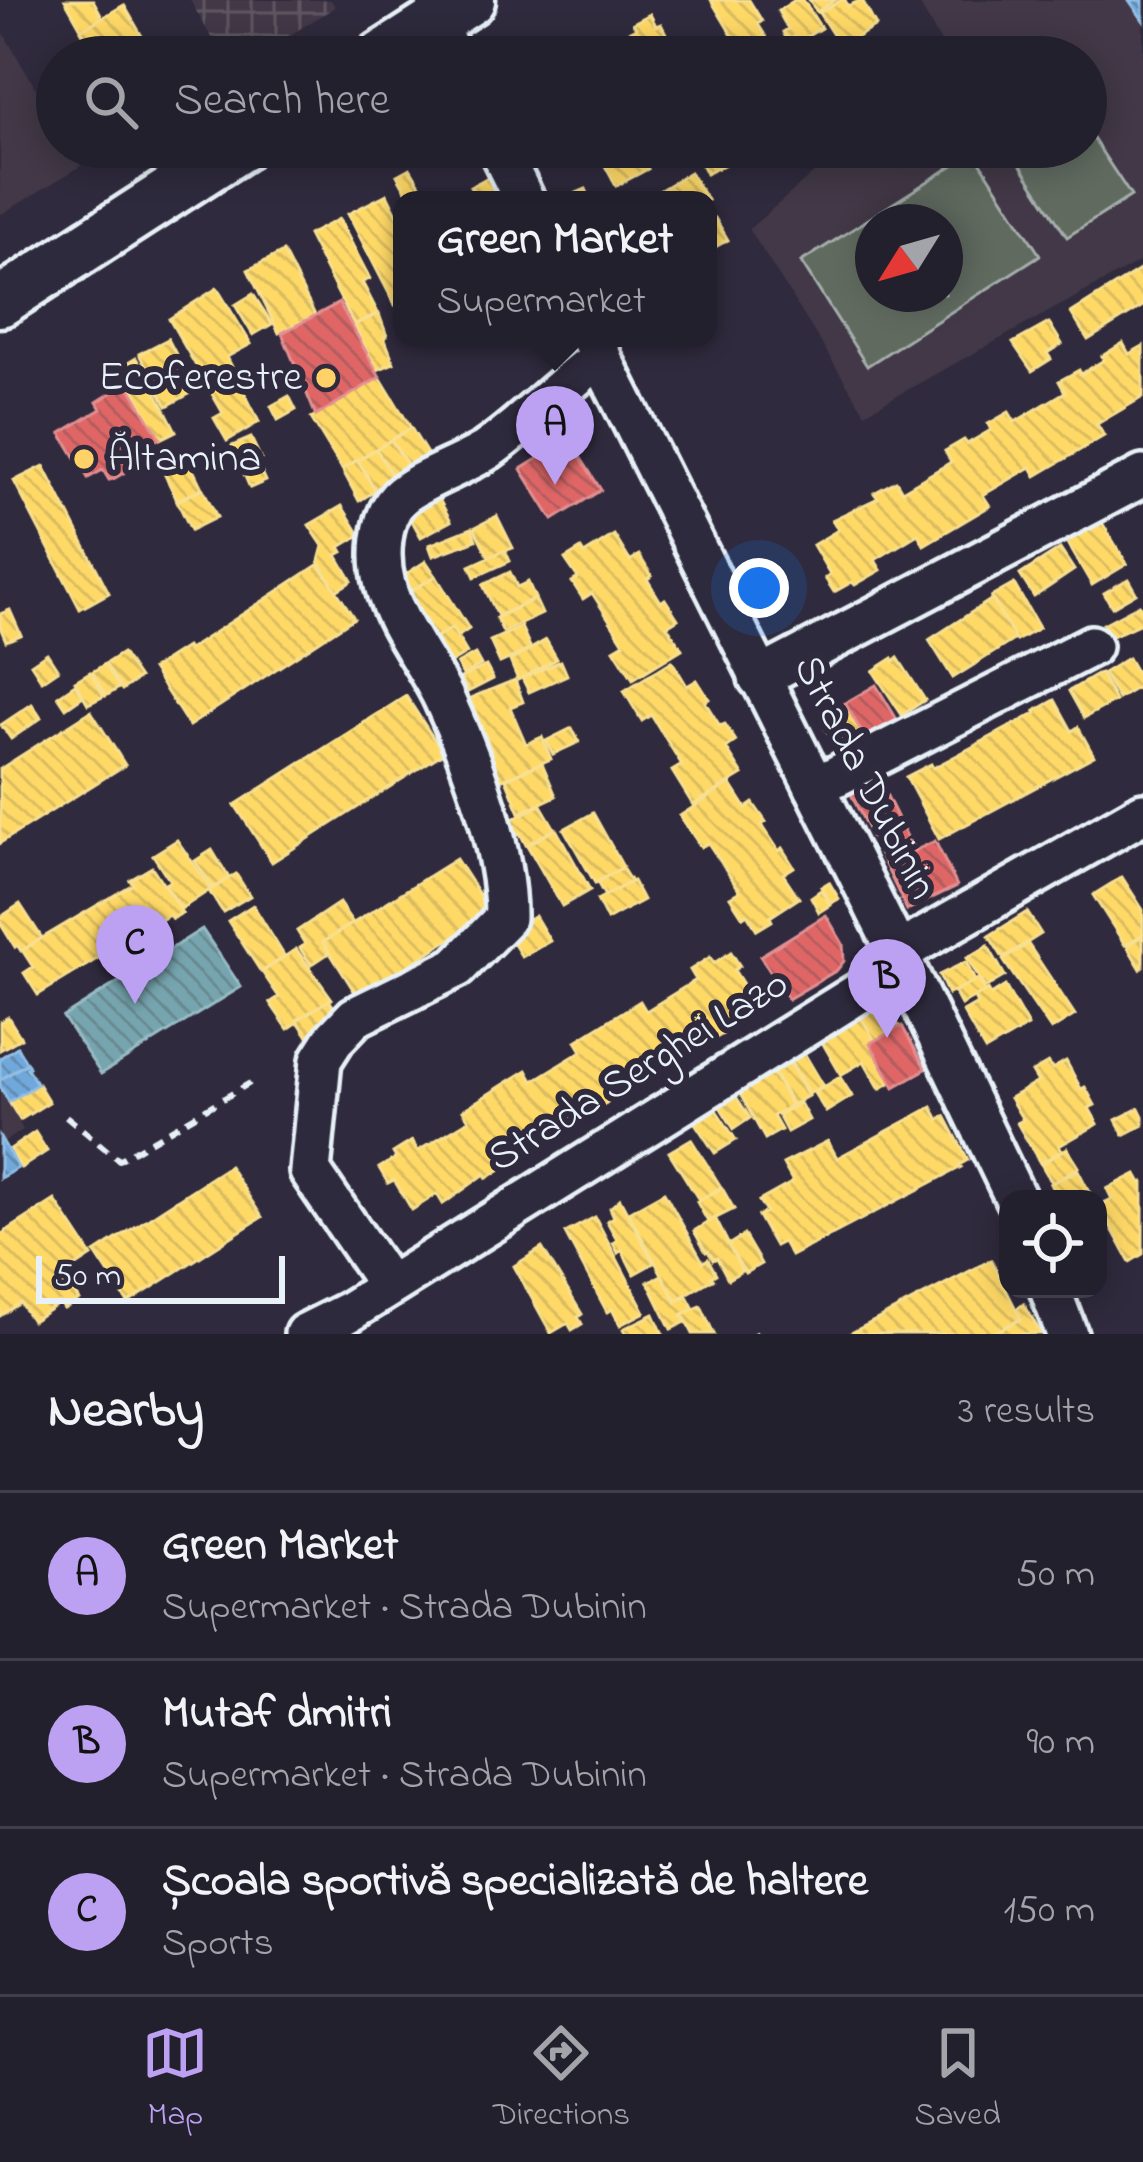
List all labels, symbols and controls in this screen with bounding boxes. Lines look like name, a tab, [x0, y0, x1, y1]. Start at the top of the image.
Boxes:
search box	[36, 36, 1107, 168]
icon: search	[78, 69, 144, 135]
text: Search here	[174, 69, 390, 135]
popup	[393, 191, 717, 347]
north arrow	[855, 204, 963, 312]
text: Green Market	[437, 208, 673, 274]
text: Supermarket	[437, 274, 646, 331]
place label: Ecoferestre	[99, 348, 302, 409]
marker: Ecoferestre	[313, 365, 339, 391]
pin: A	[516, 386, 594, 485]
place label: Ăltamina	[108, 429, 261, 490]
marker: Ăltamina	[71, 446, 97, 472]
your location	[729, 558, 789, 618]
street label: Strada Dubinin	[776, 645, 952, 911]
pin: C	[96, 905, 174, 1004]
pin: B	[848, 939, 926, 1038]
street label: Strada Serghei Lazo	[477, 955, 801, 1189]
map controls	[999, 1190, 1107, 1298]
button: locate	[999, 1190, 1107, 1298]
scale bar	[36, 1250, 285, 1303]
text: 50 m	[54, 1253, 121, 1301]
text: Nearby	[48, 1375, 204, 1450]
text: 3 results	[958, 1384, 1095, 1441]
text: Green Market	[162, 1514, 398, 1580]
text: A	[75, 1547, 99, 1604]
text: 50 m	[1016, 1547, 1095, 1604]
text: Supermarket · Strada Dubinin	[162, 1580, 647, 1637]
text: Mutaf dmitri	[162, 1682, 392, 1748]
text: B	[74, 1715, 100, 1772]
text: 90 m	[1026, 1715, 1095, 1772]
text: Supermarket · Strada Dubinin	[162, 1748, 647, 1805]
text: Școala sportivă specializată de haltere	[162, 1850, 868, 1916]
text: C	[76, 1883, 98, 1940]
text: 150 m	[1003, 1883, 1095, 1940]
text: Sports	[162, 1916, 274, 1973]
tab: Map	[142, 2020, 208, 2140]
tab: Directions	[493, 2020, 630, 2140]
tab: Saved	[915, 2020, 1001, 2140]

